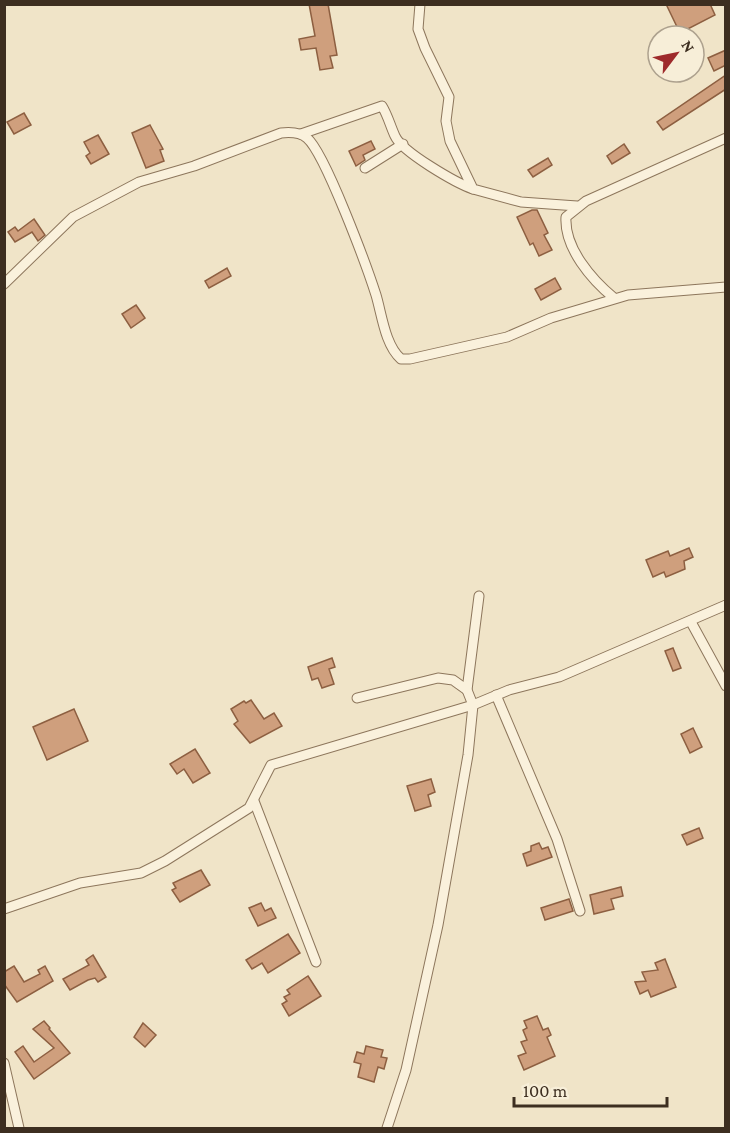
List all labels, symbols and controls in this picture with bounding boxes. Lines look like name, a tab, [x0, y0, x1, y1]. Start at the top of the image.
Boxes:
north arrow	[646, 24, 706, 84]
text: N	[678, 37, 698, 56]
scale bar	[514, 1070, 667, 1108]
text: 100 m	[523, 1081, 568, 1101]

